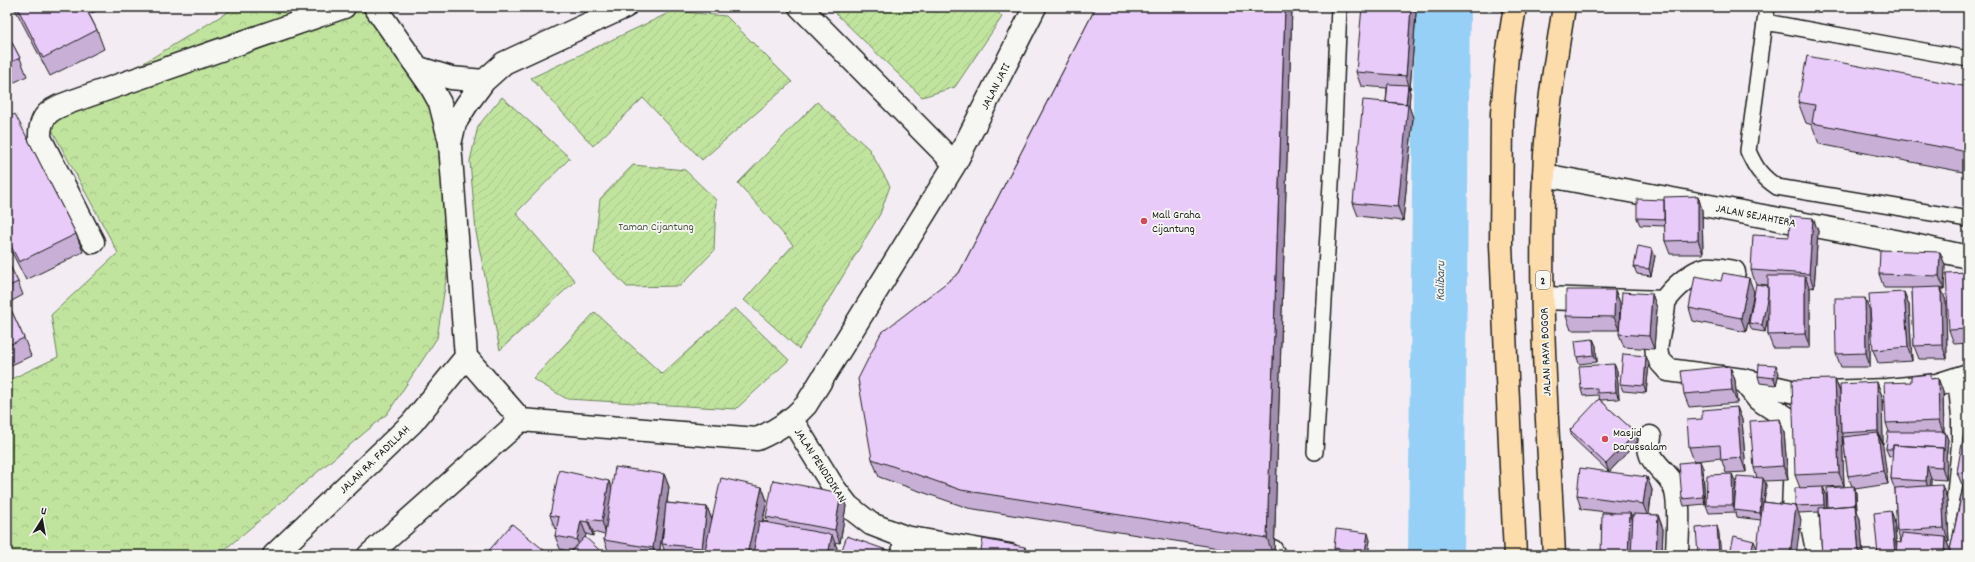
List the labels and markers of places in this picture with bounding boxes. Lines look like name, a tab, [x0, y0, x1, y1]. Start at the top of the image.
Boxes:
place label: Mall Graha Cijantung	[1152, 207, 1201, 238]
marker: Mall Graha Cijantung	[1139, 216, 1149, 226]
place label: Masjid Darussalam	[1613, 425, 1667, 456]
marker: Masjid Darussalam	[1600, 434, 1610, 444]

